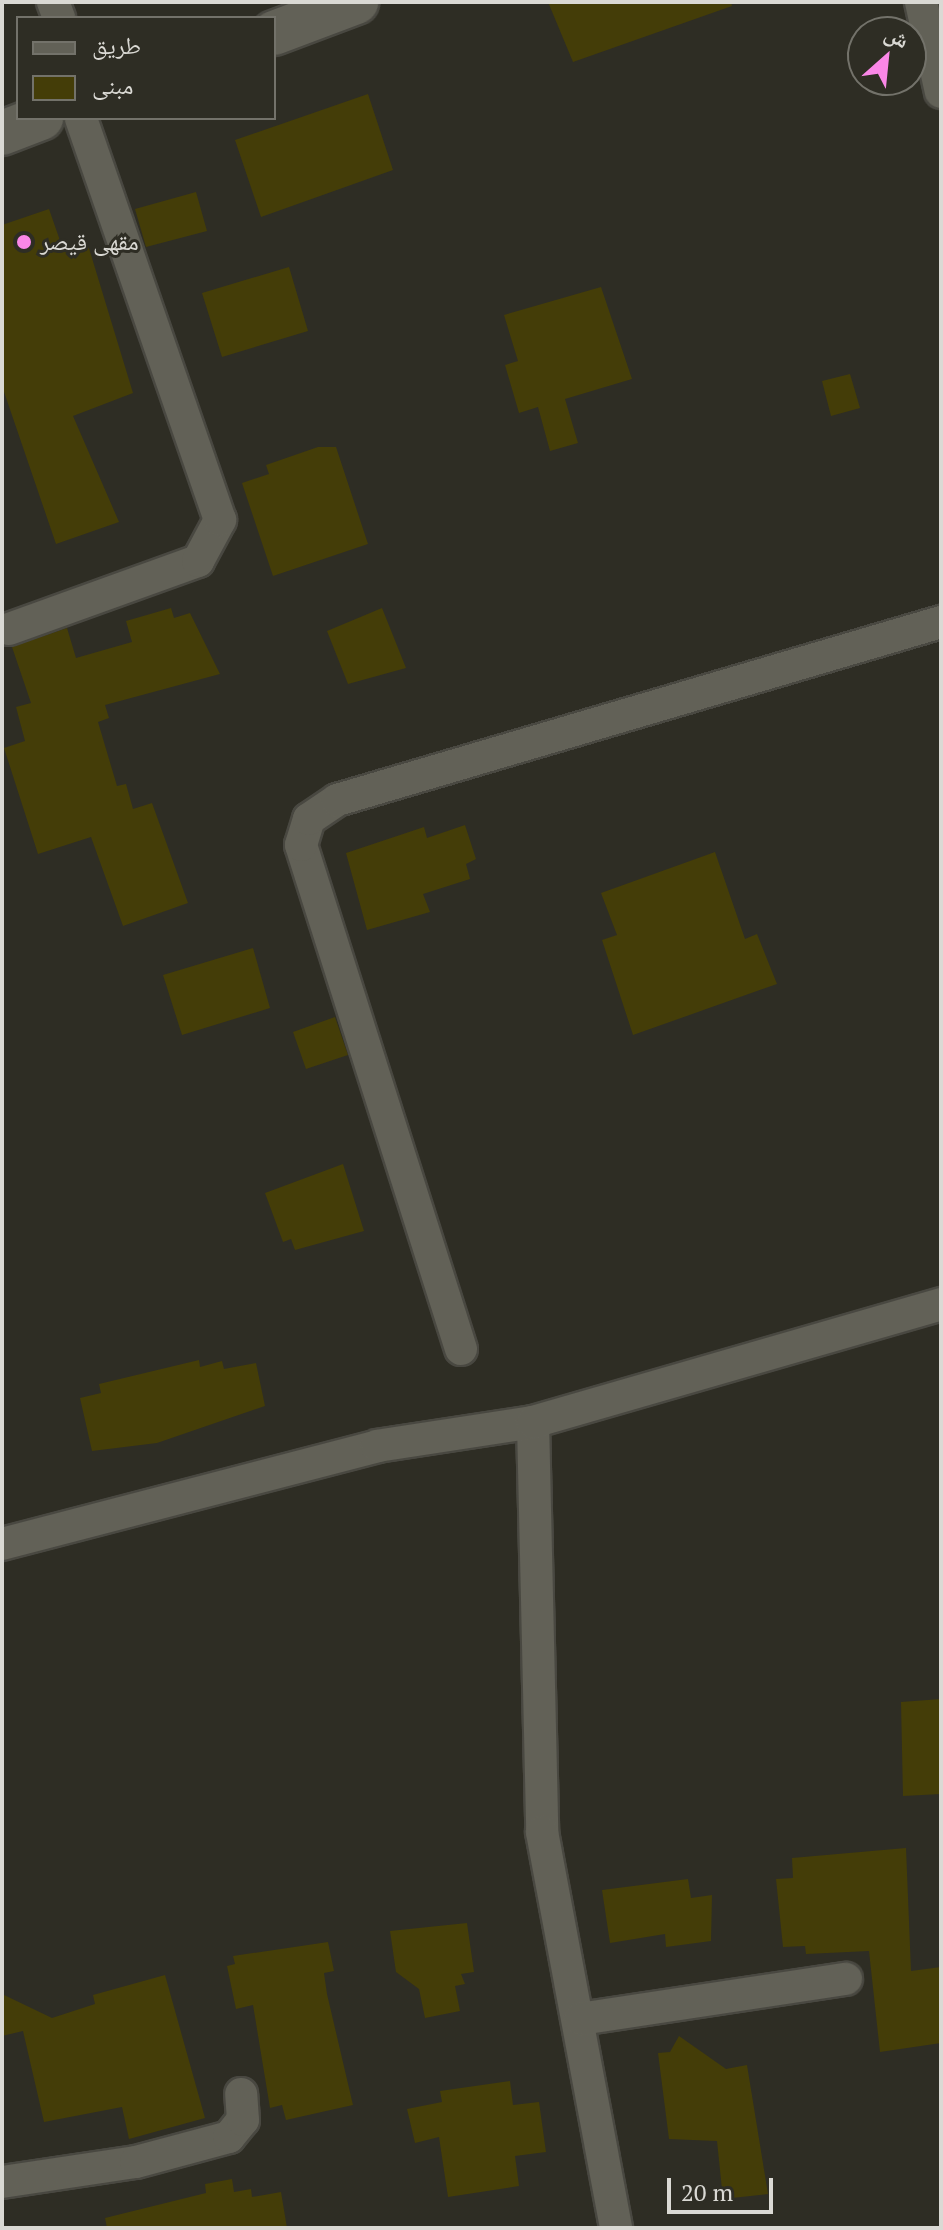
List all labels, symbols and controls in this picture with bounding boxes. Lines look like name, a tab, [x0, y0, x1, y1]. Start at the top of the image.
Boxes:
legend	[16, 16, 276, 120]
north arrow	[847, 16, 927, 96]
text: ش	[880, 18, 914, 54]
text: طريق	[92, 29, 141, 61]
text: مبنى	[92, 69, 133, 101]
place label: مقهى قيصر	[40, 228, 139, 256]
marker: مقهى قيصر	[15, 233, 33, 251]
scale bar	[671, 2162, 777, 2212]
text: 20 m	[681, 2176, 733, 2208]

